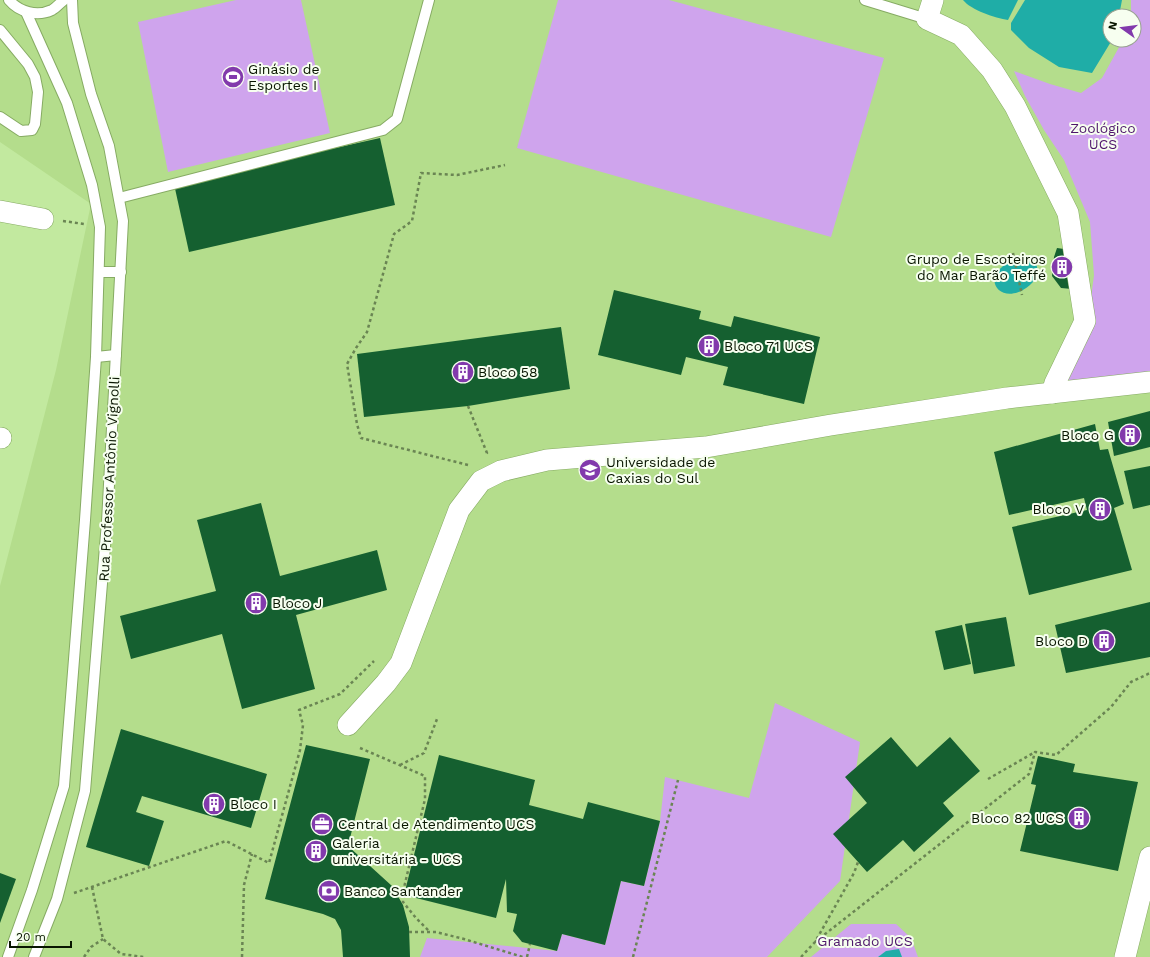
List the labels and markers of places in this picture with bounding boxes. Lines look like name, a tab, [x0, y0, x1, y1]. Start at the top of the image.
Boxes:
place label: Ginásio de Esportes I	[248, 61, 320, 93]
sports icon: Ginásio de Esportes I	[220, 64, 246, 90]
place label: Grupo de Escoteiros do Mar Barão Teffé	[907, 251, 1046, 283]
building icon: Grupo de Escoteiros do Mar Barão Teffé	[1049, 254, 1075, 280]
building icon: Bloco 71 UCS	[696, 333, 722, 359]
place label: Bloco 71 UCS	[724, 338, 813, 354]
building icon: Bloco 58	[450, 359, 476, 385]
place label: Bloco 58	[478, 364, 538, 380]
building icon: Bloco G	[1117, 422, 1143, 448]
place label: Bloco G	[1061, 427, 1114, 443]
place label: Universidade de Caxias do Sul	[606, 454, 715, 486]
school or university icon: Universidade de Caxias do Sul	[577, 457, 603, 483]
building icon: Bloco V	[1087, 496, 1113, 522]
place label: Bloco V	[1033, 501, 1084, 517]
building icon: Bloco J	[243, 590, 269, 616]
place label: Bloco J	[272, 595, 322, 611]
building icon: Bloco D	[1091, 628, 1117, 654]
place label: Bloco D	[1035, 633, 1088, 649]
building icon: Bloco I	[201, 791, 227, 817]
place label: Bloco I	[230, 796, 277, 812]
building icon: Bloco 82 UCS	[1066, 805, 1092, 831]
place label: Bloco 82 UCS	[971, 810, 1064, 826]
office icon: Central de Atendimento UCS	[309, 811, 335, 837]
place label: Central de Atendimento UCS	[338, 816, 535, 832]
place label: Galeria universitária - UCS	[332, 835, 461, 867]
building icon: Galeria universitária - UCS	[303, 838, 329, 864]
bank icon: Banco Santander	[316, 878, 342, 904]
place label: Banco Santander	[344, 883, 461, 899]

